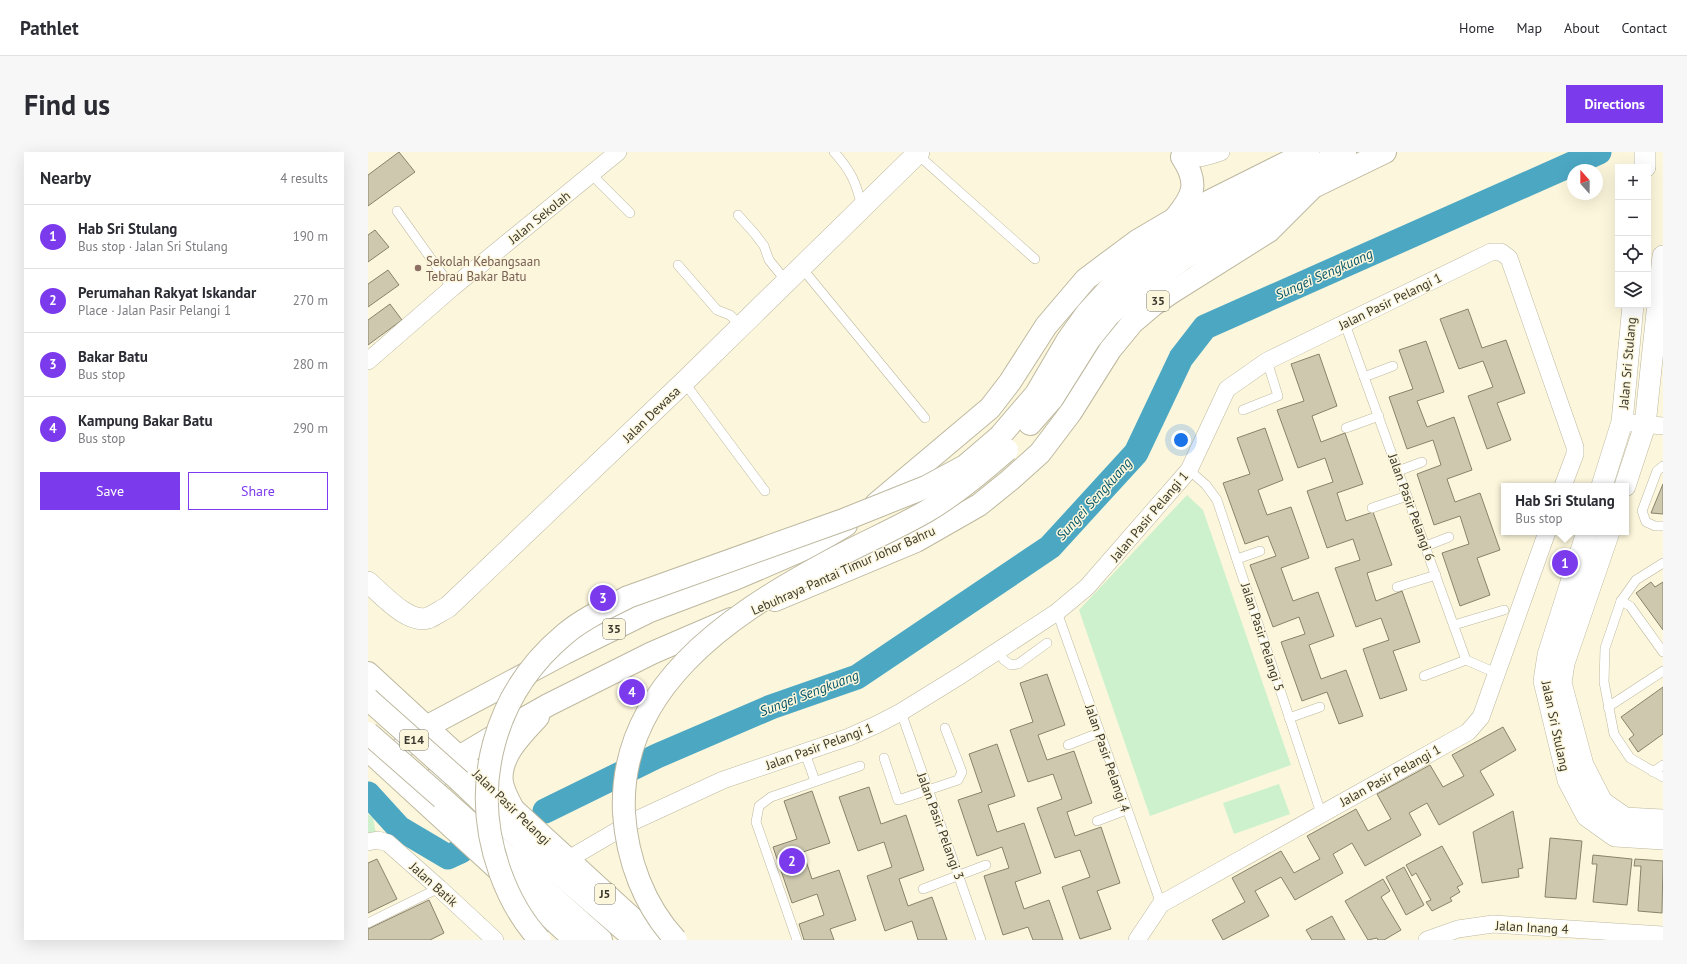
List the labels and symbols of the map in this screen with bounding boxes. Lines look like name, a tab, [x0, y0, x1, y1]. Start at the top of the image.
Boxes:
north arrow	[1567, 164, 1603, 200]
street label: Jalan Sekolah	[504, 187, 574, 248]
water label: Sungei Sengkuang	[1272, 244, 1376, 304]
place label: Sekolah Kebangsaan Tebrau Bakar Batu	[426, 253, 540, 285]
marker: Sekolah Kebangsaan Tebrau Bakar Batu	[413, 263, 423, 273]
street label: Jalan Pasir Pelangi 1	[1335, 269, 1445, 334]
road number: 35	[1147, 291, 1169, 311]
street label: Jalan Sri Stulang	[1615, 316, 1640, 411]
street label: Jalan Dewasa	[618, 383, 684, 447]
your location	[1171, 430, 1191, 450]
street label: Jalan Pasir Pelangi 6	[1384, 450, 1439, 563]
water label: Sungei Sengkuang	[1052, 454, 1136, 544]
street label: Jalan Pasir Pelangi 1	[1106, 468, 1192, 566]
street label: Lebuhraya Pantai Timur Johor Bahru	[748, 522, 938, 619]
pin: 1	[1552, 548, 1578, 578]
street label: Jalan Pasir Pelangi 5	[1237, 580, 1288, 693]
pin: 3	[590, 583, 616, 613]
road number: 35	[603, 619, 625, 639]
water label: Sungei Sengkuang	[757, 666, 861, 720]
pin: 4	[619, 677, 645, 707]
street label: Jalan Sri Stulang	[1537, 678, 1573, 773]
street label: Jalan Pasir Pelangi 4	[1081, 701, 1134, 814]
street label: Jalan Pasir Pelangi 1	[762, 719, 875, 774]
road number: E14	[400, 730, 428, 750]
street label: Jalan Pasir Pelangi 1	[1336, 741, 1444, 811]
street label: Jalan Pasir Pelangi	[468, 765, 554, 849]
street label: Jalan Pasir Pelangi 3	[913, 769, 968, 882]
pin: 2	[779, 846, 805, 876]
street label: Jalan Batik	[405, 858, 462, 911]
road number: J5	[595, 884, 615, 904]
street label: Jalan Inang 4	[1494, 917, 1569, 938]

